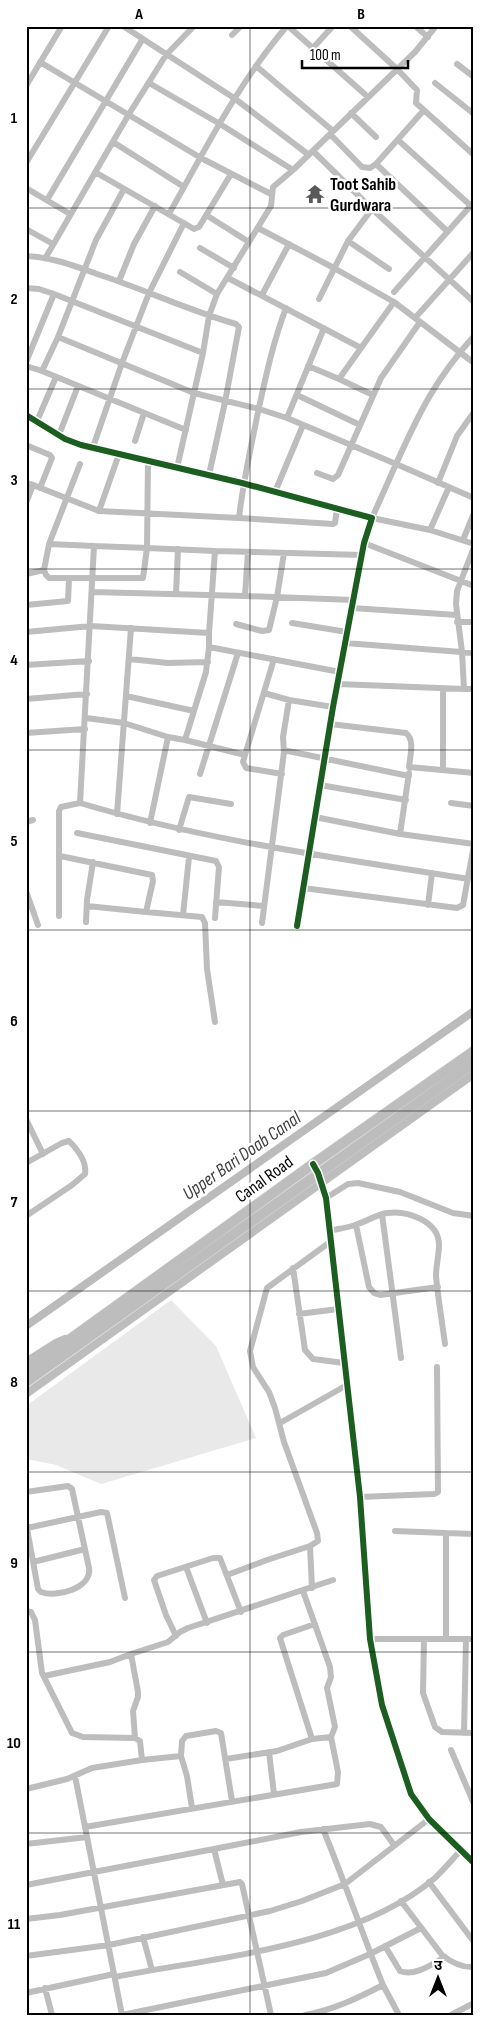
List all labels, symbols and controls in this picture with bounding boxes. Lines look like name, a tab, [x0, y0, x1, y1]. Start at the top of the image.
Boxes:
text: A	[134, 5, 143, 24]
text: B	[357, 5, 365, 24]
scale bar	[302, 38, 409, 70]
text: 100 m	[310, 46, 341, 65]
text: 1	[11, 109, 18, 128]
place label: Toot Sahib Gurdwara	[330, 174, 396, 216]
temple icon: Toot Sahib Gurdwara	[304, 183, 326, 205]
text: 2	[10, 290, 18, 309]
text: 3	[10, 471, 18, 490]
text: 4	[10, 651, 18, 670]
text: 5	[10, 832, 18, 851]
text: 6	[10, 1012, 18, 1031]
water label: Upper Bari Doab Canal	[178, 1107, 306, 1206]
street label: Canal Road	[231, 1151, 297, 1207]
text: 7	[11, 1193, 18, 1212]
text: 8	[10, 1373, 18, 1392]
text: 9	[10, 1554, 18, 1573]
text: 10	[7, 1734, 21, 1753]
text: 11	[8, 1915, 21, 1934]
north arrow	[412, 1954, 462, 2004]
text: उ	[434, 1957, 443, 1974]

